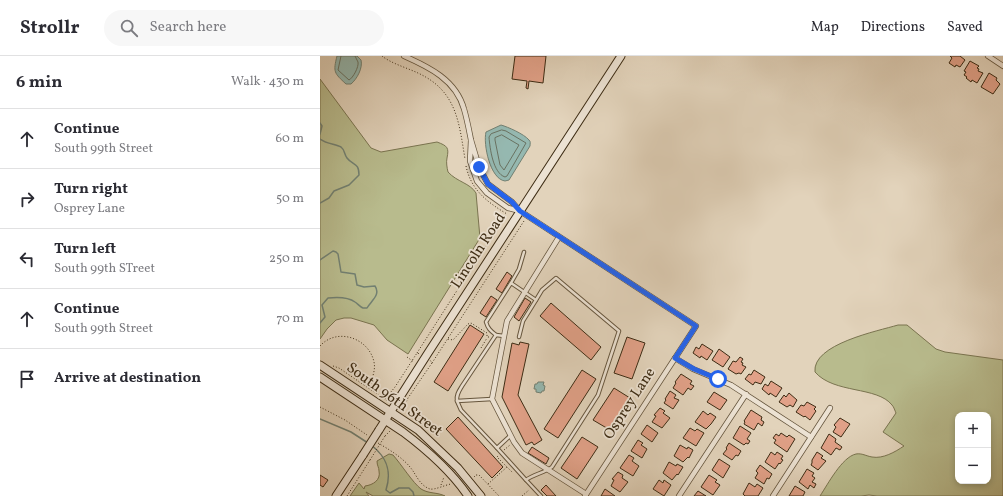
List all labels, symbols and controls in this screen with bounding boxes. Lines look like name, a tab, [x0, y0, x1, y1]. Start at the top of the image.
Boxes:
search box	[104, 10, 384, 46]
text: Strollr	[20, 15, 80, 41]
icon: search	[118, 17, 140, 39]
text: Search here	[150, 17, 226, 38]
text: Map	[811, 18, 839, 37]
text: Directions	[861, 18, 925, 37]
text: Saved	[947, 18, 983, 37]
text: 6 min	[16, 71, 62, 94]
text: Walk · 430 m	[231, 73, 304, 91]
text: Continue	[54, 119, 119, 140]
icon: ahead	[16, 128, 38, 150]
text: 60 m	[276, 130, 304, 148]
text: South 99th Street	[54, 140, 153, 158]
route end	[470, 158, 488, 176]
text: Turn right	[54, 179, 128, 200]
icon: right	[16, 188, 38, 210]
text: 50 m	[276, 190, 304, 208]
text: Osprey Lane	[54, 200, 125, 218]
street label: Lincoln Road	[447, 209, 511, 293]
text: Turn left	[54, 239, 116, 260]
icon: left	[16, 248, 38, 270]
text: 250 m	[269, 250, 304, 268]
text: South 99th STreet	[54, 260, 155, 278]
text: Continue	[54, 299, 119, 320]
icon: ahead	[16, 308, 38, 330]
text: 70 m	[276, 310, 304, 328]
text: South 99th Street	[54, 320, 153, 338]
street label: South 96th Street	[342, 358, 446, 442]
street label: Osprey Lane	[599, 364, 661, 444]
icon: arrive	[16, 368, 38, 390]
text: Arrive at destination	[54, 368, 201, 389]
route start	[709, 370, 727, 388]
map controls	[955, 412, 991, 484]
button: +	[955, 412, 991, 448]
button: −	[955, 448, 991, 484]

